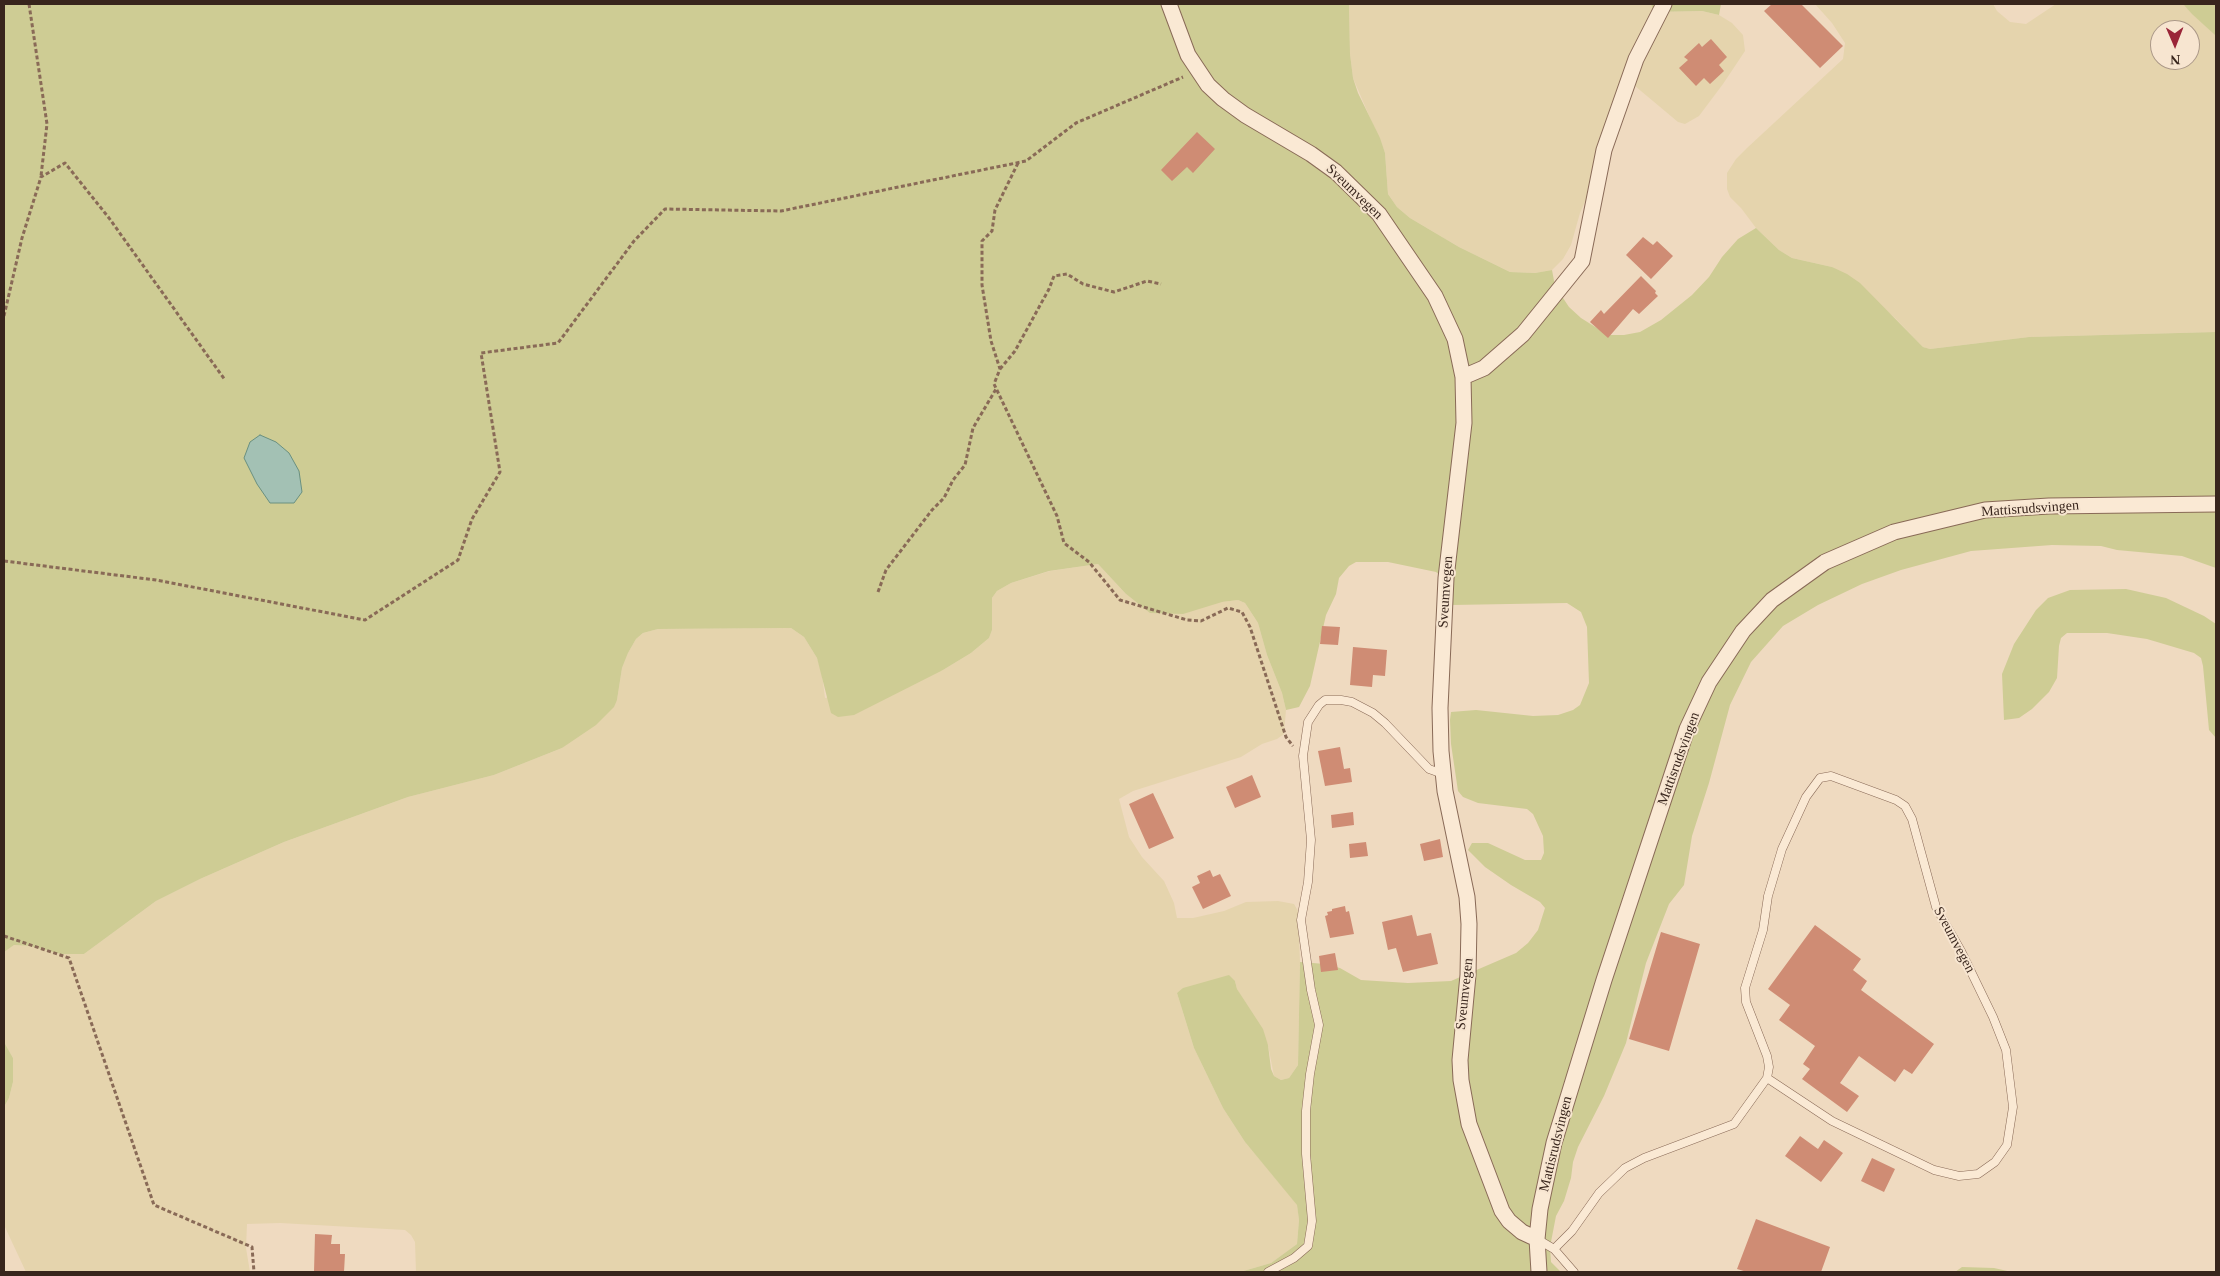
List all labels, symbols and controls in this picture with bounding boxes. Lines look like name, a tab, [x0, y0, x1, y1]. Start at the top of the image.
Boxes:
north arrow	[2150, 20, 2200, 70]
text: N	[2170, 52, 2180, 67]
street label: Sveumvegen	[1322, 161, 1386, 223]
street label: Mattisrudsvingen	[1981, 497, 2079, 521]
street label: Sveumvegen	[1435, 555, 1457, 629]
street label: Mattisrudsvingen	[1654, 710, 1704, 808]
street label: Sveumvegen	[1930, 904, 1978, 976]
street label: Sveumvegen	[1453, 957, 1477, 1031]
street label: Mattisrudsvingen	[1536, 1094, 1576, 1194]

